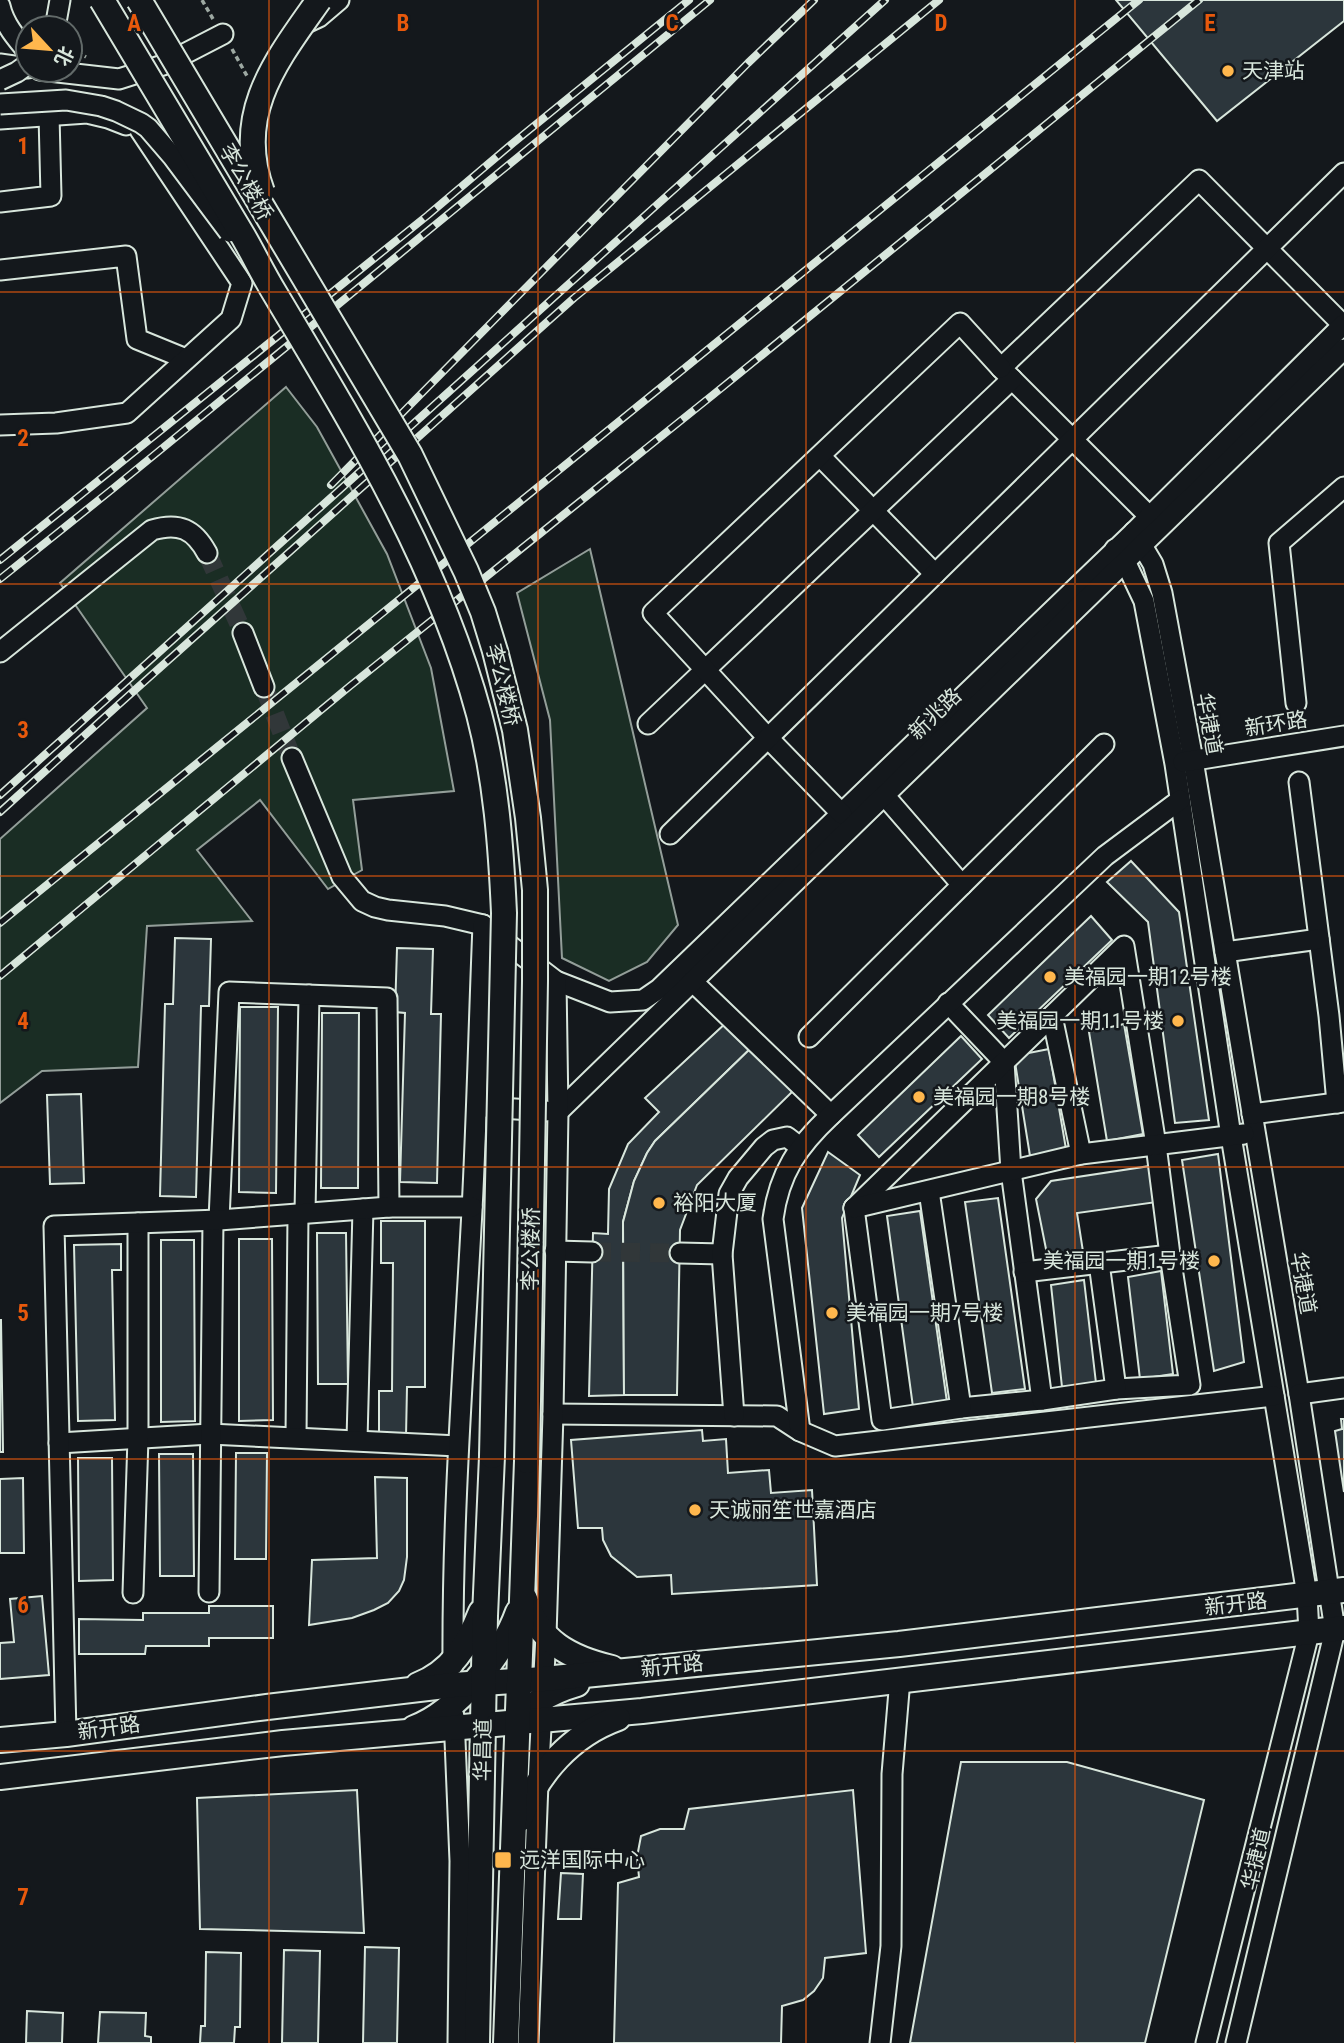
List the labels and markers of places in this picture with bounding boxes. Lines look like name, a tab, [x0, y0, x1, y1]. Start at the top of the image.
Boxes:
place label: 天津站	[1242, 59, 1305, 83]
marker: 天津站	[1220, 63, 1236, 79]
place label: 美福园一期12号楼	[1064, 965, 1232, 989]
marker: 美福园一期12号楼	[1042, 969, 1058, 985]
place label: 美福园一期11号楼	[996, 1009, 1164, 1033]
marker: 美福园一期11号楼	[1170, 1013, 1186, 1029]
place label: 美福园一期8号楼	[933, 1085, 1090, 1109]
marker: 美福园一期8号楼	[911, 1089, 927, 1105]
place label: 裕阳大厦	[673, 1191, 757, 1215]
marker: 裕阳大厦	[651, 1195, 667, 1211]
place label: 美福园一期1号楼	[1043, 1249, 1200, 1273]
marker: 美福园一期1号楼	[1206, 1253, 1222, 1269]
place label: 美福园一期7号楼	[846, 1301, 1003, 1325]
marker: 美福园一期7号楼	[824, 1305, 840, 1321]
place label: 天诚丽笙世嘉酒店	[709, 1498, 877, 1522]
marker: 天诚丽笙世嘉酒店	[687, 1502, 703, 1518]
place label: 远洋国际中心	[519, 1848, 645, 1872]
marker: 远洋国际中心	[493, 1850, 513, 1870]

